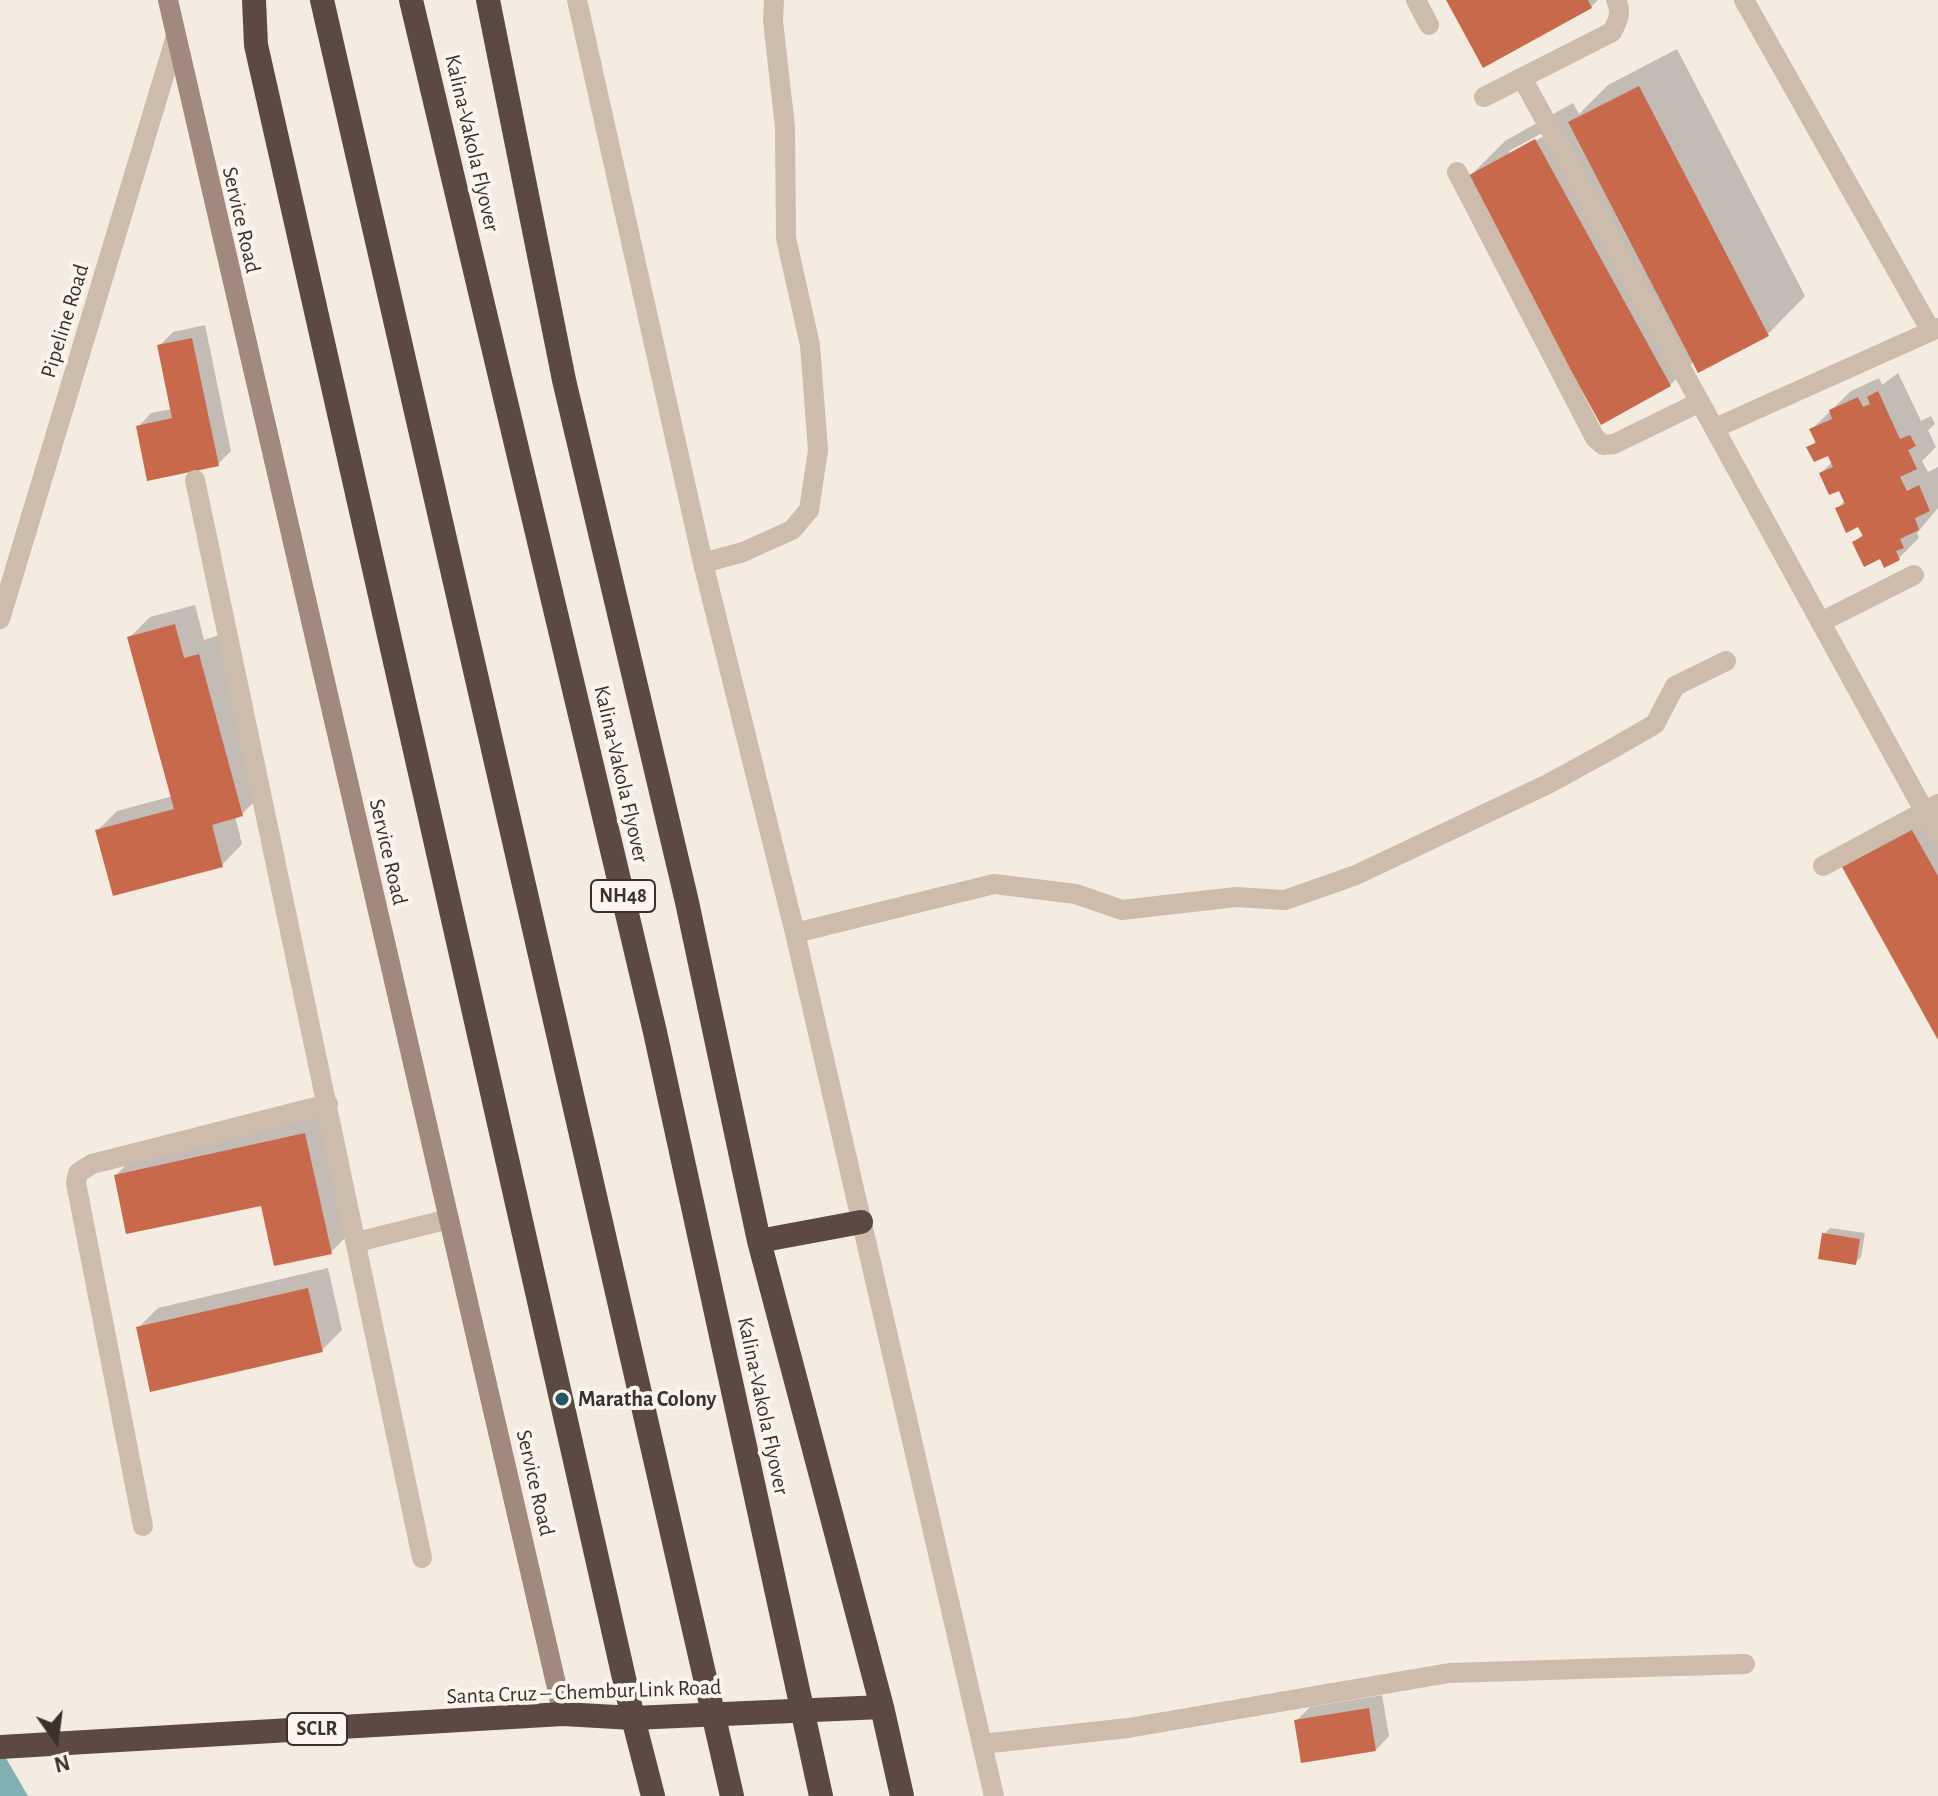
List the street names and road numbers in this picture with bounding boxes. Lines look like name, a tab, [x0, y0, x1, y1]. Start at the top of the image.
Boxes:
street label: Kalina-Vakola Flyover	[439, 52, 505, 234]
street label: Service Road	[216, 164, 266, 276]
street label: Pipeline Road	[35, 261, 95, 381]
street label: Kalina-Vakola Flyover	[588, 683, 654, 865]
street label: Service Road	[363, 796, 413, 908]
road number: NH48	[591, 880, 655, 912]
street label: Kalina-Vakola Flyover	[731, 1315, 795, 1497]
street label: Service Road	[510, 1427, 560, 1539]
street label: Santa Cruz – Chembur Link Road	[446, 1674, 722, 1710]
road number: SCLR	[287, 1713, 347, 1745]

